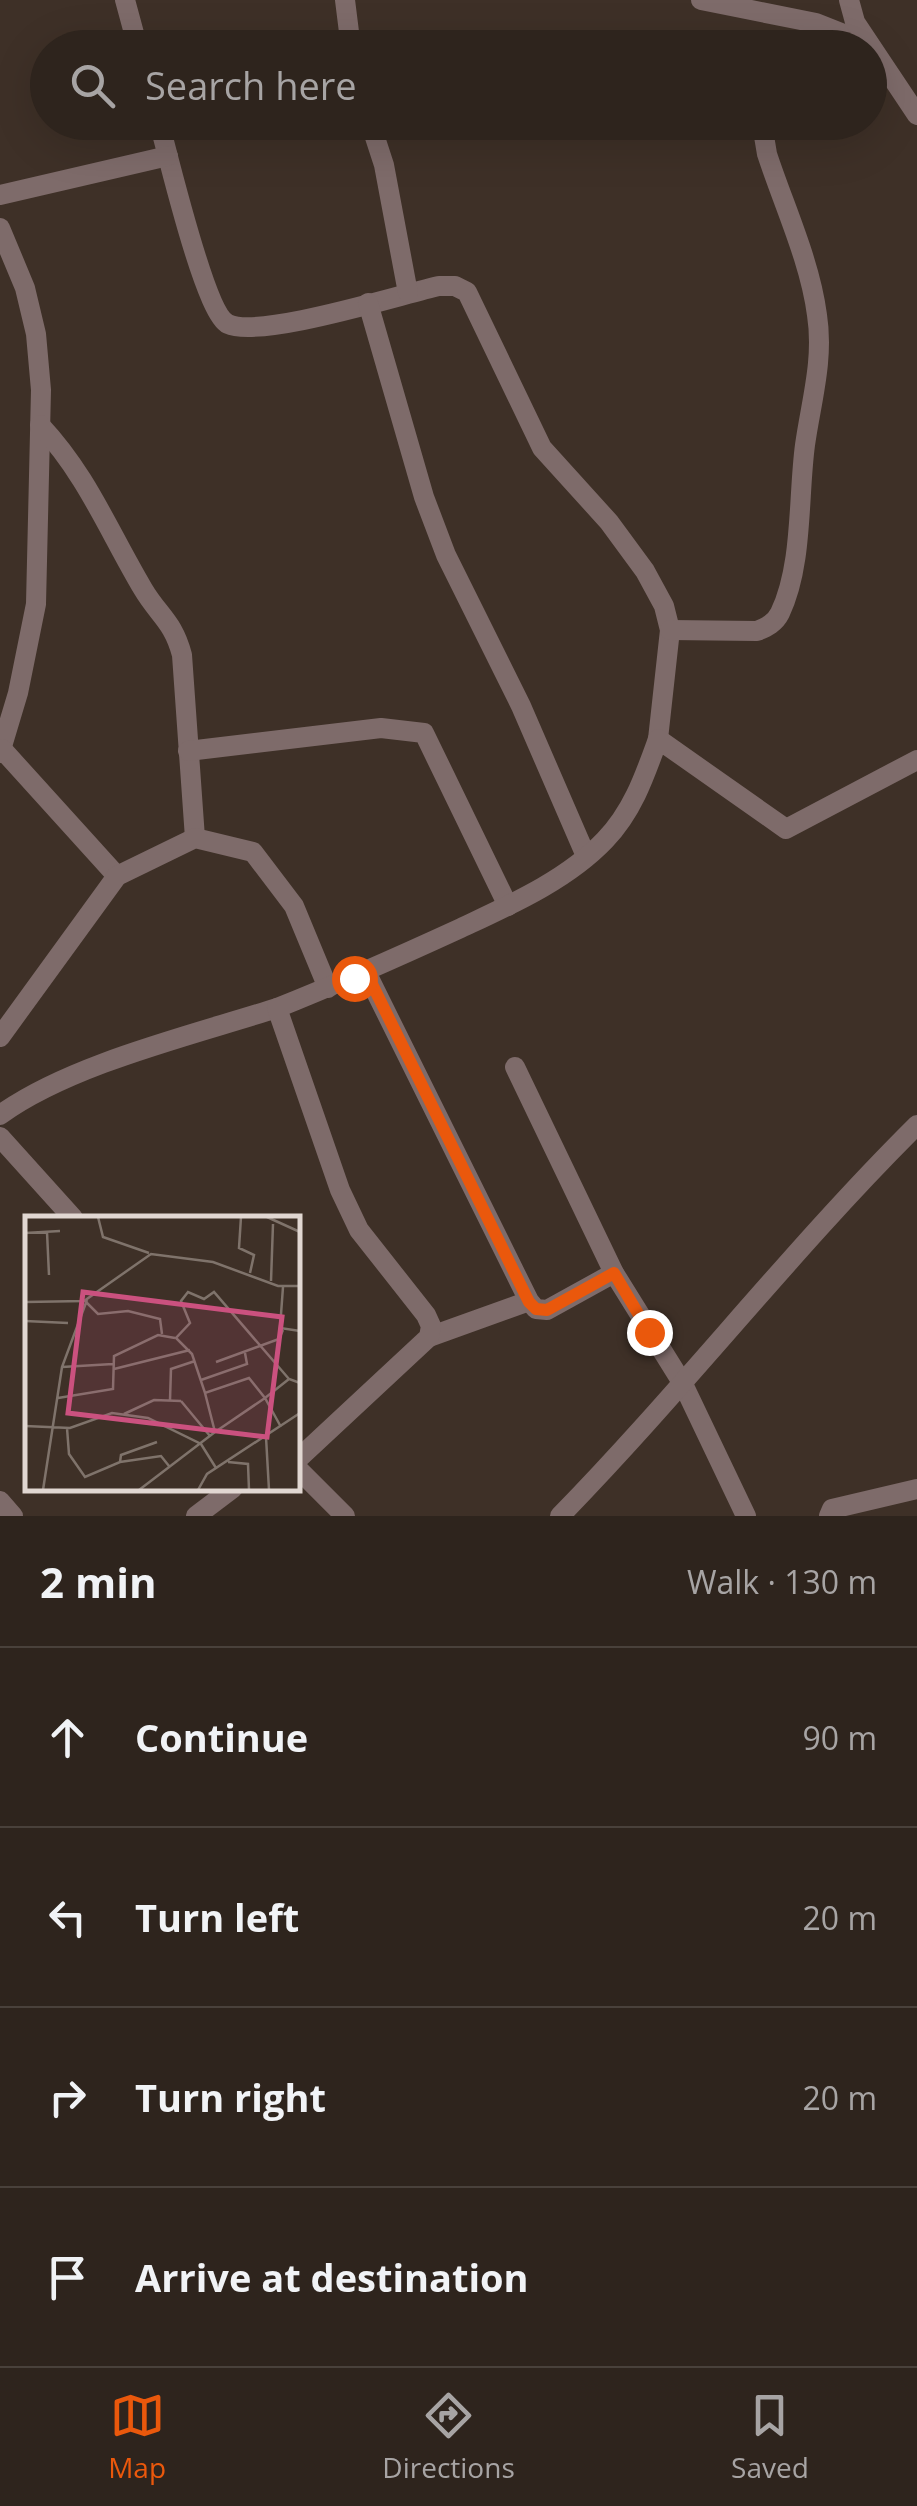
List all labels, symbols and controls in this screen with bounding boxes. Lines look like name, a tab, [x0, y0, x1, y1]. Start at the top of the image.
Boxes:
search box	[30, 30, 887, 140]
icon: search	[65, 58, 120, 113]
text: Search here	[145, 59, 357, 111]
route start	[332, 956, 378, 1002]
inset map	[25, 1216, 300, 1491]
route end	[627, 1310, 673, 1356]
text: 2 min	[40, 1553, 157, 1610]
text: Walk · 130 m	[687, 1560, 877, 1603]
icon: ahead	[40, 1710, 95, 1765]
text: Continue	[135, 1711, 308, 1763]
text: 90 m	[802, 1716, 877, 1759]
icon: left	[40, 1890, 95, 1945]
text: Turn left	[135, 1891, 299, 1943]
text: 20 m	[802, 1896, 877, 1939]
icon: right	[40, 2070, 95, 2125]
text: Turn right	[135, 2071, 326, 2123]
text: 20 m	[802, 2076, 877, 2119]
icon: arrive	[40, 2250, 95, 2305]
text: Arrive at destination	[135, 2251, 529, 2303]
tab: Map	[108, 2388, 166, 2486]
tab: Directions	[382, 2388, 515, 2486]
tab: Saved	[731, 2388, 809, 2486]

